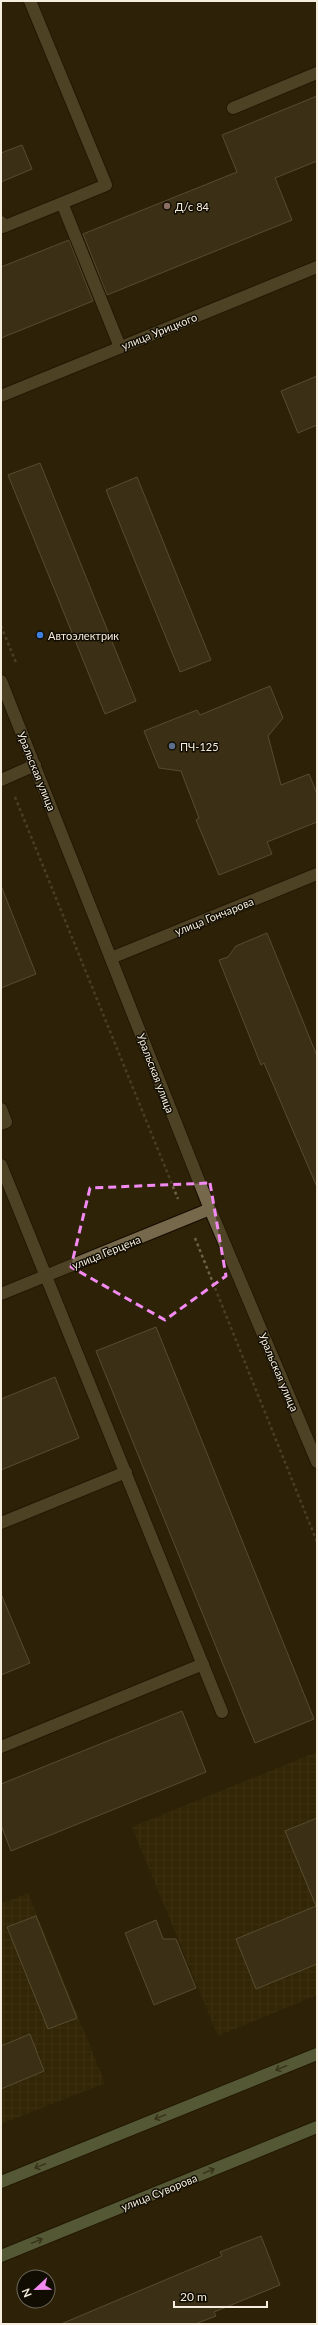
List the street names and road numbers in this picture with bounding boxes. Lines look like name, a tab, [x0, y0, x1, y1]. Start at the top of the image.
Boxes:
street label: улица Урицкого	[119, 310, 199, 352]
street label: Уральская улица	[15, 730, 59, 812]
street label: улица Гончарова	[173, 894, 255, 938]
street label: Уральская улица	[135, 1031, 177, 1115]
street label: улица Герцена	[70, 1232, 142, 1272]
street label: Уральская улица	[257, 1331, 301, 1413]
street label: улица Суворова	[119, 2171, 199, 2213]

